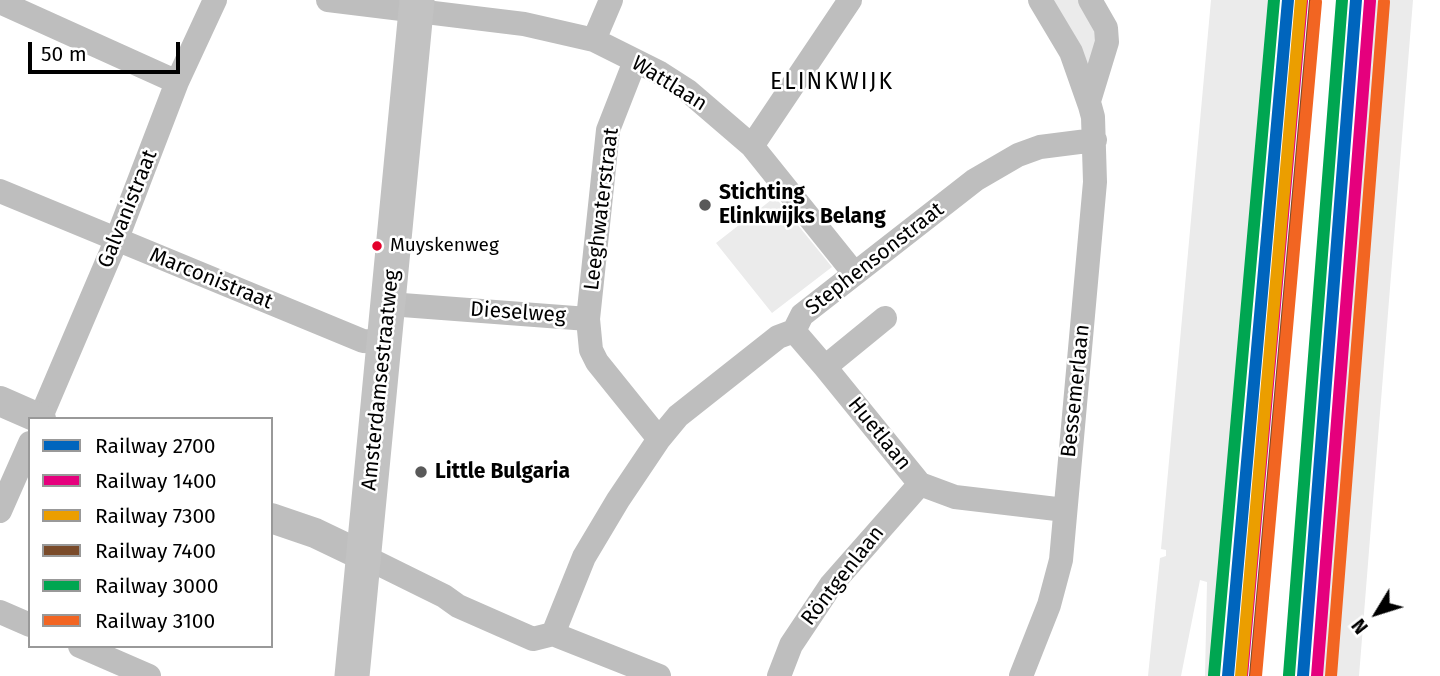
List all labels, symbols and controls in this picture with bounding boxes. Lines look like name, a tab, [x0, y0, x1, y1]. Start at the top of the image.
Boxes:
scale bar	[32, 28, 184, 72]
text: 50 m	[41, 41, 87, 67]
street label: Wattlaan	[627, 51, 711, 117]
district label: ELINKWIJK	[771, 69, 893, 97]
street label: Leeghwaterstraat	[580, 126, 624, 292]
street label: Galvanistraat	[93, 146, 163, 272]
place label: Stichting Elinkwijks Belang	[719, 180, 886, 230]
marker: Stichting Elinkwijks Belang	[697, 197, 713, 213]
street label: Stephensonstraat	[801, 197, 949, 321]
place label: Muyskenweg	[390, 235, 499, 257]
marker: Muyskenweg	[370, 239, 384, 253]
street label: Marconistraat	[146, 243, 276, 315]
street label: Amsterdamsestraatweg	[357, 268, 405, 492]
street label: Dieselweg	[469, 297, 567, 329]
street label: Bessemerlaan	[1056, 323, 1096, 459]
street label: Huetlaan	[842, 392, 916, 476]
legend	[28, 417, 273, 648]
text: Railway 2700	[95, 433, 216, 459]
place label: Little Bulgaria	[435, 459, 570, 485]
marker: Little Bulgaria	[413, 464, 429, 480]
text: Railway 1400	[95, 468, 217, 494]
text: Railway 7300	[95, 503, 216, 529]
street label: Röntgenlaan	[796, 521, 890, 631]
text: Railway 7400	[95, 538, 216, 564]
text: Railway 3000	[95, 573, 218, 599]
north arrow	[1342, 578, 1412, 648]
text: Railway 3100	[95, 608, 215, 634]
text: N	[1347, 614, 1373, 638]

